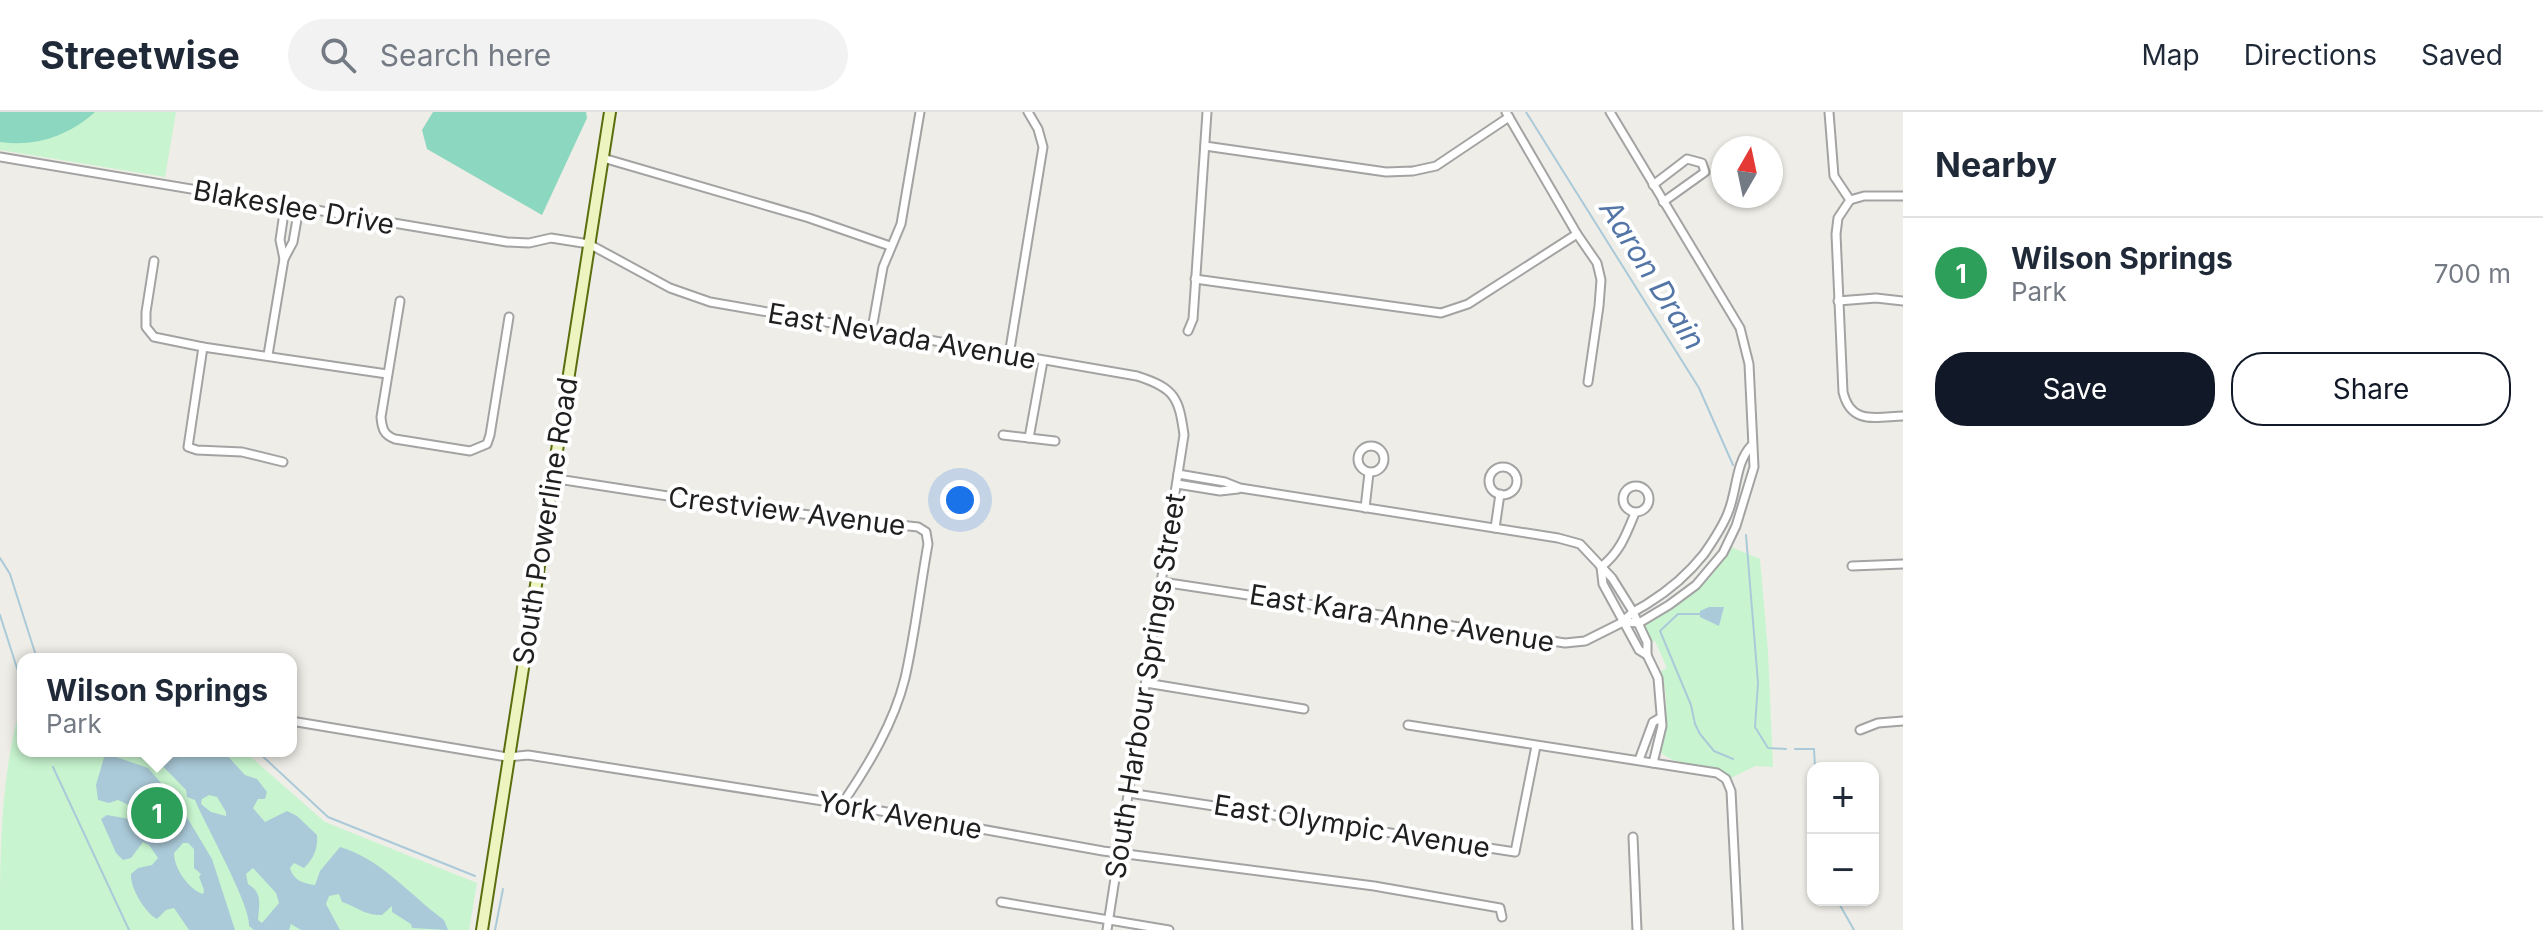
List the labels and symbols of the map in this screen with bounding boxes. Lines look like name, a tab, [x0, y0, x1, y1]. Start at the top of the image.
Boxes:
north arrow	[1711, 136, 1783, 208]
street label: Blakeslee Drive	[191, 173, 397, 241]
water label: Aaron Drain	[1592, 192, 1713, 356]
street label: East Nevada Avenue	[765, 296, 1039, 376]
street label: South Powerline Road	[505, 375, 585, 667]
street label: Crestview Avenue	[666, 480, 908, 542]
your location	[940, 480, 980, 520]
street label: South Harbour Springs Street	[1098, 491, 1192, 881]
street label: East Kara Anne Avenue	[1247, 577, 1557, 659]
pin: 1	[131, 783, 183, 843]
street label: York Avenue	[815, 784, 985, 846]
street label: East Olympic Avenue	[1211, 787, 1493, 865]

